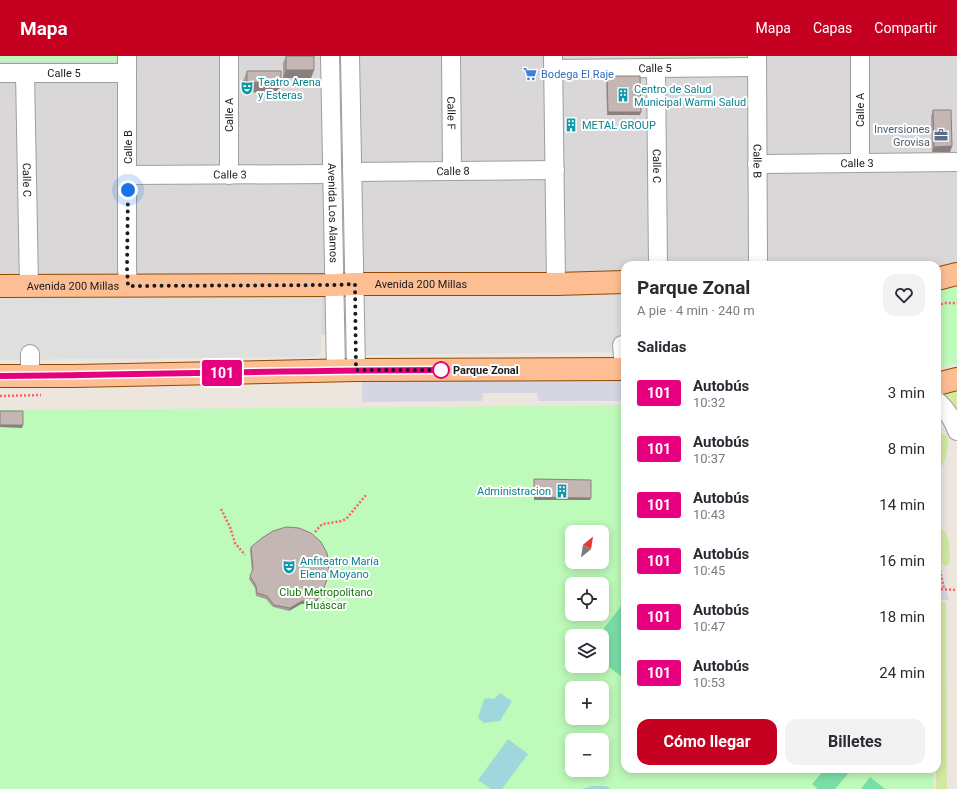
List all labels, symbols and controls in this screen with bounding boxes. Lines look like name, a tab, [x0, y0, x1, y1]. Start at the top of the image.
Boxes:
text: Mapa	[20, 17, 68, 40]
text: Mapa	[756, 20, 791, 36]
text: Capas	[813, 20, 852, 36]
text: Compartir	[874, 20, 937, 36]
street label: Calle 5	[638, 62, 672, 75]
supermarket icon: Bodega El Raje	[522, 66, 538, 82]
street label: Calle 5	[47, 67, 81, 80]
place label: Bodega El Raje	[541, 68, 614, 81]
place label: Teatro Arena y Esteras	[258, 76, 321, 102]
theatre icon: Teatro Arena y Esteras	[239, 80, 255, 96]
place label: Centro de Salud Municipal Warmi Salud	[634, 83, 746, 109]
building icon: Centro de Salud Municipal Warmi Salud	[615, 87, 631, 103]
street label: Calle A	[854, 92, 867, 127]
street label: Calle F	[444, 96, 458, 130]
street label: Calle A	[223, 97, 236, 132]
building icon: METAL GROUP	[563, 117, 579, 133]
place label: METAL GROUP	[582, 119, 656, 132]
place label: Inversiones Grovisa	[874, 123, 930, 149]
office icon: Inversiones Grovisa	[933, 127, 949, 143]
street label: Calle B	[122, 130, 135, 164]
street label: Calle B	[750, 144, 764, 178]
street label: Calle C	[650, 149, 663, 183]
street label: Calle 3	[840, 157, 874, 170]
street label: Calle C	[20, 163, 33, 197]
street label: Avenida Los Alamos	[325, 163, 340, 263]
street label: Calle 8	[436, 165, 470, 178]
street label: Calle 3	[213, 168, 247, 182]
your location	[118, 180, 138, 200]
button: heart	[883, 274, 925, 316]
text: Parque Zonal	[637, 276, 750, 299]
street label: Avenida 200 Millas	[375, 278, 467, 291]
street label: Avenida 200 Millas	[27, 280, 120, 293]
text: A pie · 4 min · 240 m	[637, 303, 755, 318]
text: Salidas	[637, 338, 686, 356]
line badge: 101	[199, 360, 245, 386]
marker: Parque Zonal	[432, 361, 450, 379]
place label: Parque Zonal	[453, 364, 519, 377]
text: 101	[210, 365, 234, 381]
text: Autobús	[693, 377, 749, 395]
text: 3 min	[888, 384, 925, 402]
text: 101	[647, 385, 671, 401]
text: 10:32	[693, 395, 725, 410]
text: Autobús	[693, 433, 749, 451]
text: 8 min	[888, 440, 925, 458]
text: 101	[647, 441, 671, 457]
text: 10:37	[693, 451, 725, 466]
building icon: Administracion	[554, 483, 570, 499]
place label: Administracion	[477, 485, 551, 498]
text: Autobús	[693, 489, 749, 507]
text: 14 min	[879, 496, 925, 514]
text: 101	[647, 497, 671, 513]
text: 10:43	[693, 507, 725, 522]
north arrow	[565, 525, 609, 569]
map controls	[565, 525, 609, 777]
text: Autobús	[693, 545, 749, 563]
text: 16 min	[879, 552, 925, 570]
text: 101	[647, 553, 671, 569]
place label: Anfiteatro María Elena Moyano	[300, 555, 379, 581]
theatre icon: Anfiteatro María Elena Moyano	[281, 559, 297, 575]
text: 10:45	[693, 563, 725, 578]
button: locate	[565, 577, 609, 621]
park label: Club Metropolitano Huáscar	[279, 586, 373, 612]
text: Autobús	[693, 601, 749, 619]
text: 18 min	[879, 608, 925, 626]
text: 101	[647, 609, 671, 625]
text: 10:47	[693, 619, 725, 634]
button: layers	[565, 629, 609, 673]
text: Autobús	[693, 657, 749, 675]
text: 24 min	[879, 664, 925, 682]
text: 101	[647, 665, 671, 681]
text: 10:53	[693, 675, 725, 690]
button: +	[565, 681, 609, 725]
button: Cómo llegar	[637, 719, 777, 765]
button: Billetes	[785, 719, 925, 765]
button: −	[565, 733, 609, 777]

